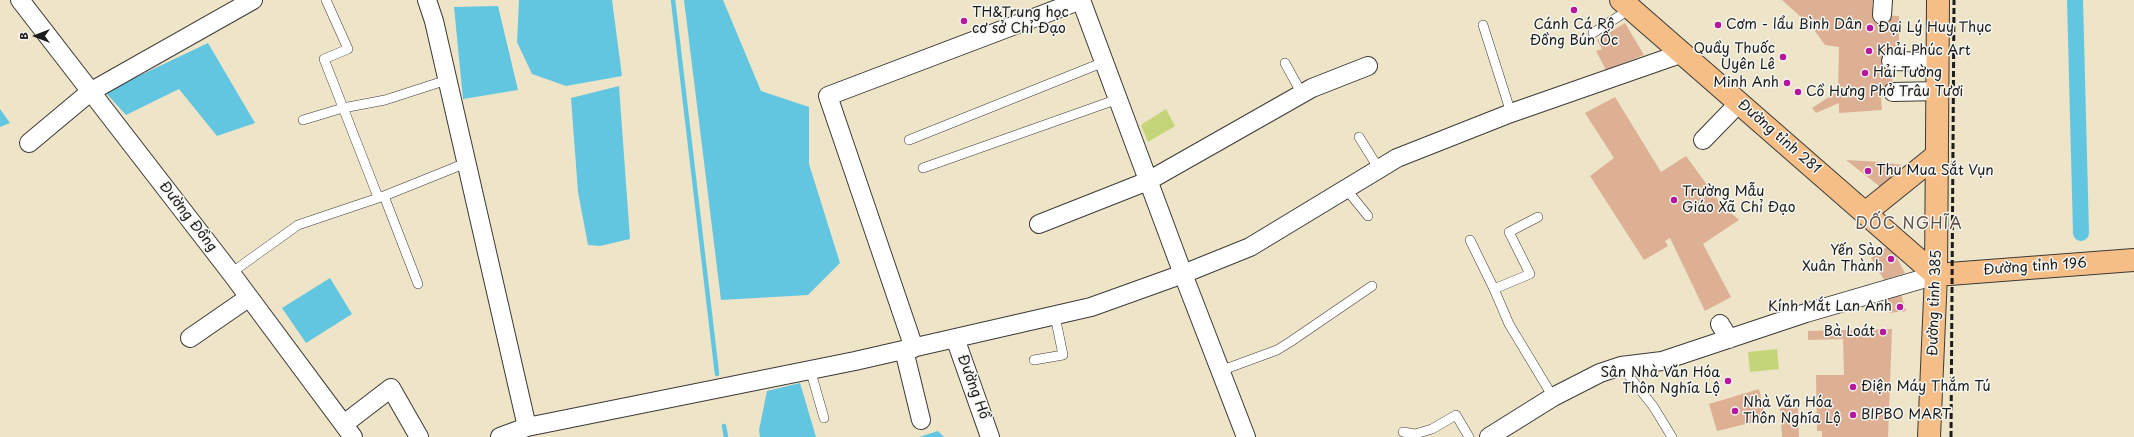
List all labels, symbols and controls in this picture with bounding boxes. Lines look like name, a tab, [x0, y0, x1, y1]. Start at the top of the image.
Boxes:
place label: TH&Trung học cơ sở Chỉ Đạo	[972, 5, 1069, 38]
marker: Cánh Cá Rô Đồng Bún Ốc	[1569, 5, 1579, 15]
north arrow	[16, 16, 56, 56]
marker: TH&Trung học cơ sở Chỉ Đạo	[959, 16, 969, 26]
place label: Cánh Cá Rô Đồng Bún Ốc	[1530, 17, 1618, 50]
place label: Cơm - lẩu Bình Dân	[1726, 17, 1862, 33]
marker: Cơm - lẩu Bình Dân	[1713, 20, 1723, 30]
place label: Đại Lý Huy Thục	[1878, 20, 1992, 36]
marker: Đại Lý Huy Thục	[1865, 23, 1875, 33]
text: B	[15, 32, 32, 40]
place label: Quầy Thuốc Uyên Lê	[1693, 41, 1775, 74]
place label: Khải Phúc Art	[1877, 43, 1971, 59]
marker: Khải Phúc Art	[1864, 46, 1874, 56]
marker: Quầy Thuốc Uyên Lê	[1778, 52, 1788, 62]
place label: Hải Tường	[1873, 65, 1942, 81]
marker: Hải Tường	[1860, 68, 1870, 78]
place label: Minh Anh	[1713, 75, 1779, 91]
marker: Minh Anh	[1782, 78, 1792, 88]
place label: Cồ Hưng Phở Trâu Tươi	[1806, 84, 1963, 100]
marker: Cồ Hưng Phở Trâu Tươi	[1793, 87, 1803, 97]
street label: Đường tỉnh 281	[1734, 96, 1824, 178]
place label: Thu Mua Sắt Vụn	[1876, 163, 1994, 179]
marker: Thu Mua Sắt Vụn	[1863, 166, 1873, 176]
street label: Đường Đồng	[155, 179, 221, 255]
place label: Trường Mẫu Giáo Xã Chỉ Đạo	[1682, 184, 1795, 216]
marker: Trường Mẫu Giáo Xã Chỉ Đạo	[1669, 195, 1679, 205]
district label: DỐC NGHĨA	[1856, 215, 1962, 235]
place label: Yến Sào Xuân Thành	[1802, 243, 1883, 276]
street label: Đường tỉnh 385	[1925, 250, 1945, 356]
marker: Yến Sào Xuân Thành	[1886, 254, 1896, 264]
street label: Đường tỉnh 196	[1983, 255, 2087, 279]
place label: Kính Mắt Lan Anh	[1768, 299, 1892, 315]
marker: Kính Mắt Lan Anh	[1895, 302, 1905, 312]
place label: Bà Loát	[1824, 324, 1875, 340]
marker: Bà Loát	[1878, 327, 1888, 337]
street label: Đường Hồ	[954, 352, 992, 422]
place label: Sân Nhà Văn Hóa Thôn Nghĩa Lộ	[1600, 365, 1720, 398]
marker: Sân Nhà Văn Hóa Thôn Nghĩa Lộ	[1723, 376, 1733, 386]
place label: Điện Máy Thắm Tú	[1861, 379, 1991, 395]
marker: Điện Máy Thắm Tú	[1848, 382, 1858, 392]
place label: Nhà Văn Hóa Thôn Nghĩa Lộ	[1743, 395, 1841, 428]
marker: Nhà Văn Hóa Thôn Nghĩa Lộ	[1730, 406, 1740, 416]
place label: BIPBO MART	[1861, 407, 1951, 423]
marker: BIPBO MART	[1848, 410, 1858, 420]

